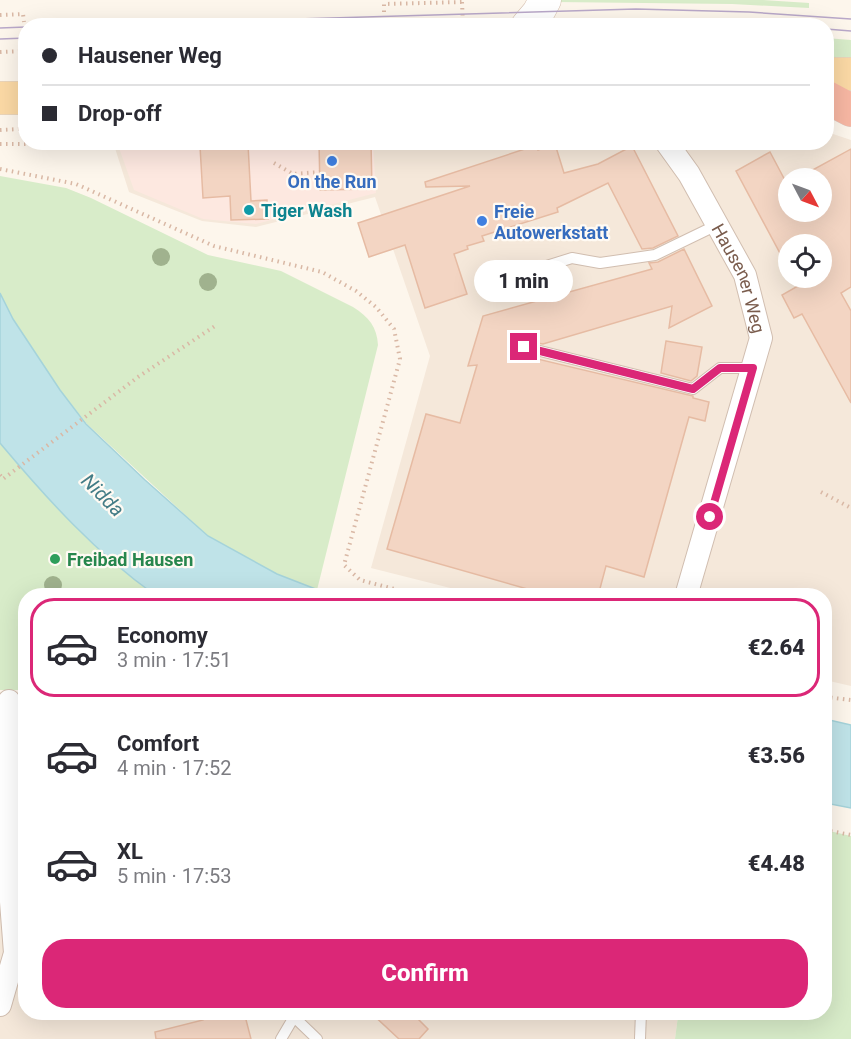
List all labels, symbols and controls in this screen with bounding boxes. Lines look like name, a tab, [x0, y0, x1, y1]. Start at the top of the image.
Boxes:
text: Hausener Weg	[78, 43, 222, 68]
text: Drop-off	[78, 101, 162, 126]
marker: On the Run	[325, 154, 339, 168]
north arrow	[778, 168, 832, 222]
map controls	[778, 168, 832, 288]
place label: On the Run	[287, 171, 377, 192]
place label: Tiger Wash	[261, 200, 352, 221]
place label: Freie Autowerkstatt	[494, 201, 608, 243]
marker: Tiger Wash	[242, 203, 256, 217]
marker: Freie Autowerkstatt	[475, 214, 489, 228]
street label: Hausener Weg	[708, 220, 770, 335]
button: locate	[778, 234, 832, 288]
callout: 1 min	[474, 260, 574, 302]
text: 1 min	[498, 269, 549, 293]
route end	[510, 333, 537, 360]
water label: Nidda	[76, 468, 130, 522]
route start	[696, 503, 723, 530]
place label: Freibad Hausen	[67, 549, 193, 570]
marker: Freibad Hausen	[48, 552, 62, 566]
icon: car	[45, 621, 99, 675]
text: Economy	[117, 623, 208, 648]
text: €2.64	[748, 635, 805, 660]
text: 3 min · 17:51	[117, 648, 232, 672]
icon: car	[45, 729, 99, 783]
text: Comfort	[117, 731, 199, 756]
text: €3.56	[748, 743, 805, 768]
text: 4 min · 17:52	[117, 756, 232, 780]
icon: car	[45, 837, 99, 891]
text: XL	[117, 839, 143, 864]
text: €4.48	[748, 851, 805, 876]
text: 5 min · 17:53	[117, 864, 232, 888]
button: Confirm	[42, 939, 808, 1008]

